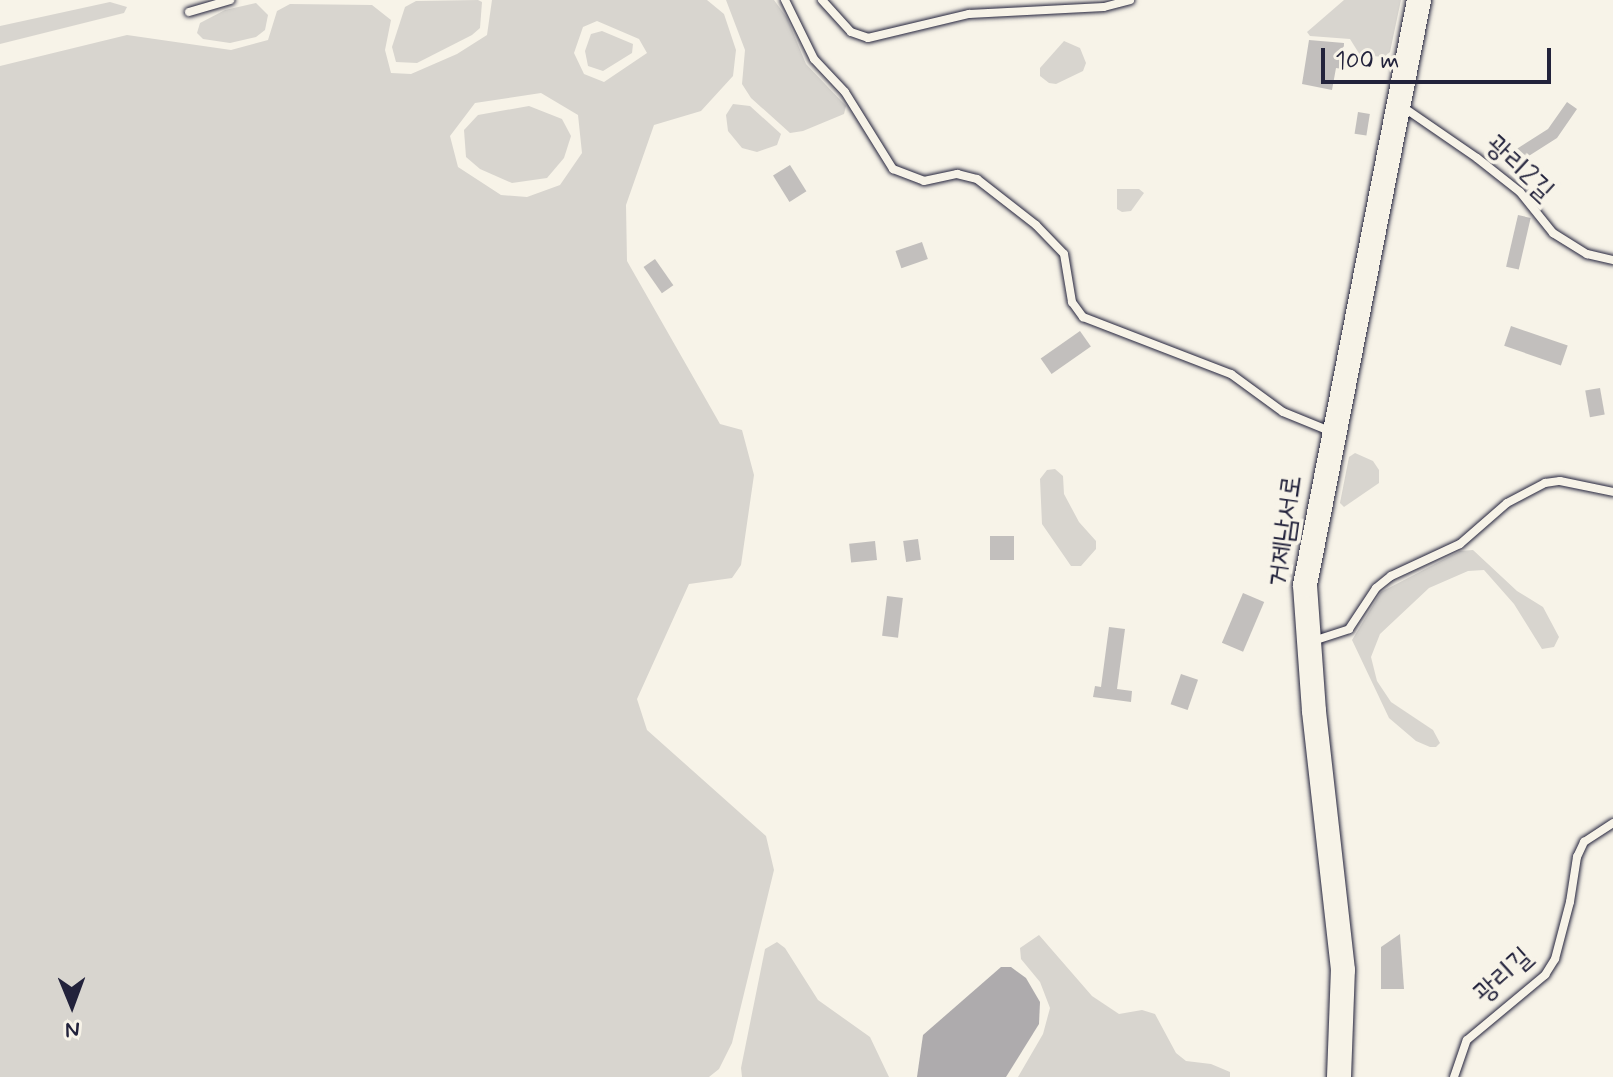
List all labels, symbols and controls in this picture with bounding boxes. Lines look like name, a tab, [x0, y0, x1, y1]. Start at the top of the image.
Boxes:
scale bar	[1325, 32, 1555, 82]
text: 100 m	[1335, 46, 1399, 77]
street label: 광리2길	[1478, 129, 1560, 209]
street label: 거제남서로	[1262, 473, 1310, 589]
street label: 광리길	[1468, 941, 1540, 1011]
north arrow	[32, 965, 112, 1045]
text: N	[65, 1015, 80, 1043]

